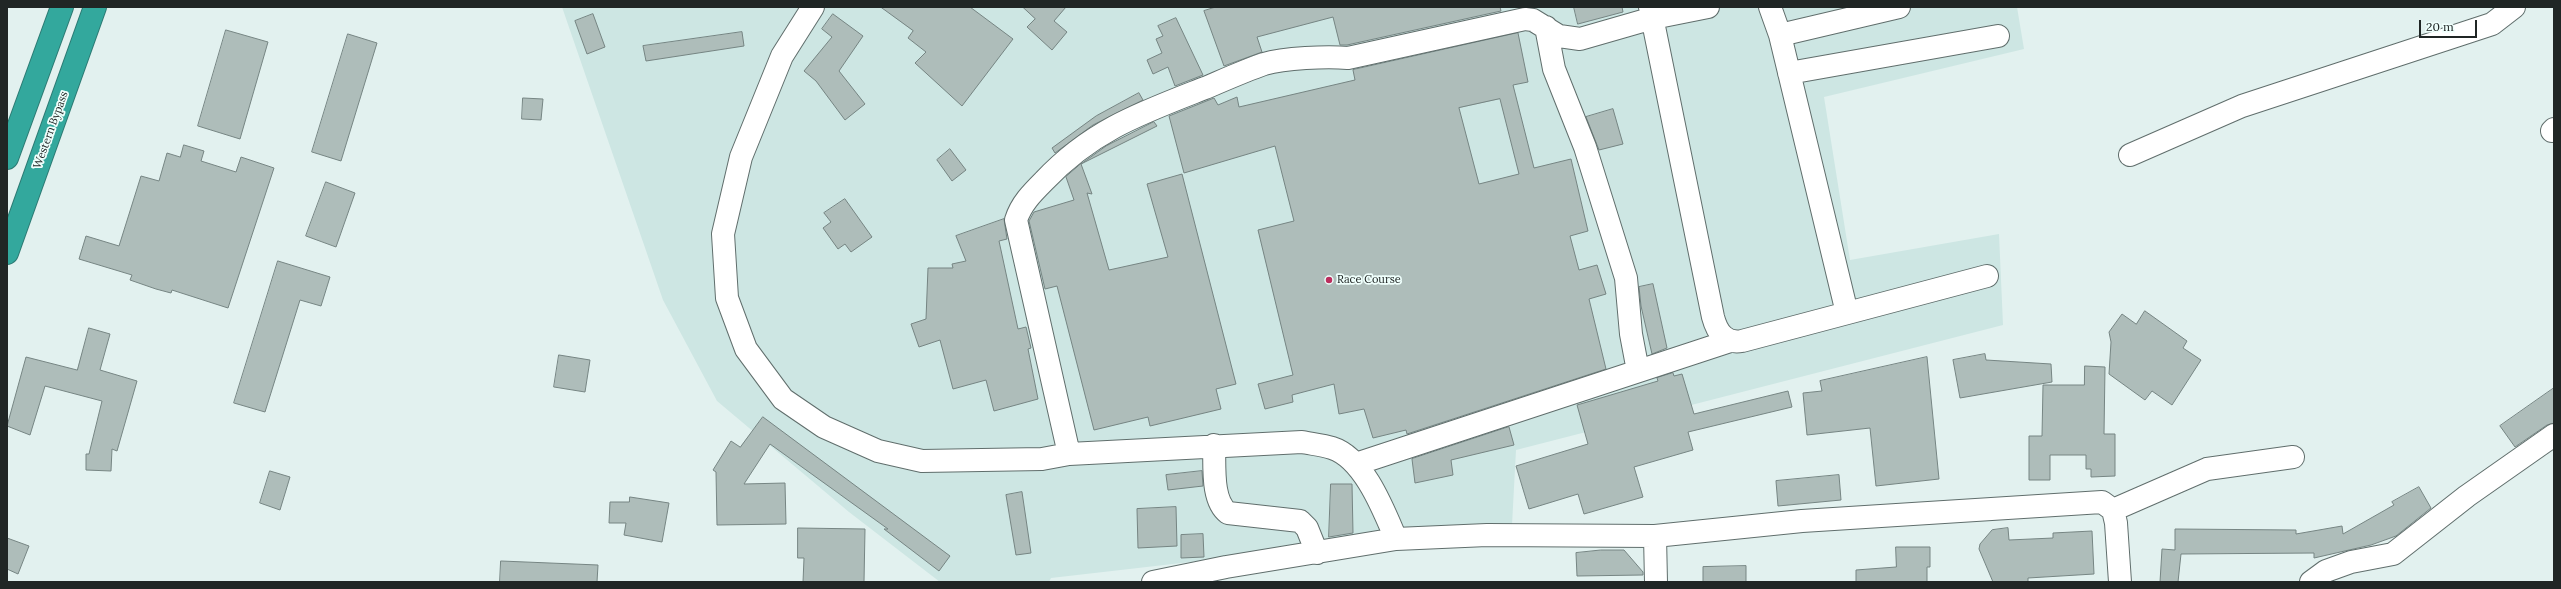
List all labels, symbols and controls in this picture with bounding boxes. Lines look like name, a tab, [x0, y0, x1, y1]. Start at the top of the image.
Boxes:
scale bar	[2421, 12, 2479, 38]
text: 20 m	[2426, 19, 2454, 34]
street label: Western Bypass	[31, 90, 71, 170]
place label: Race Course	[1337, 273, 1401, 287]
marker: Race Course	[1324, 275, 1334, 285]

